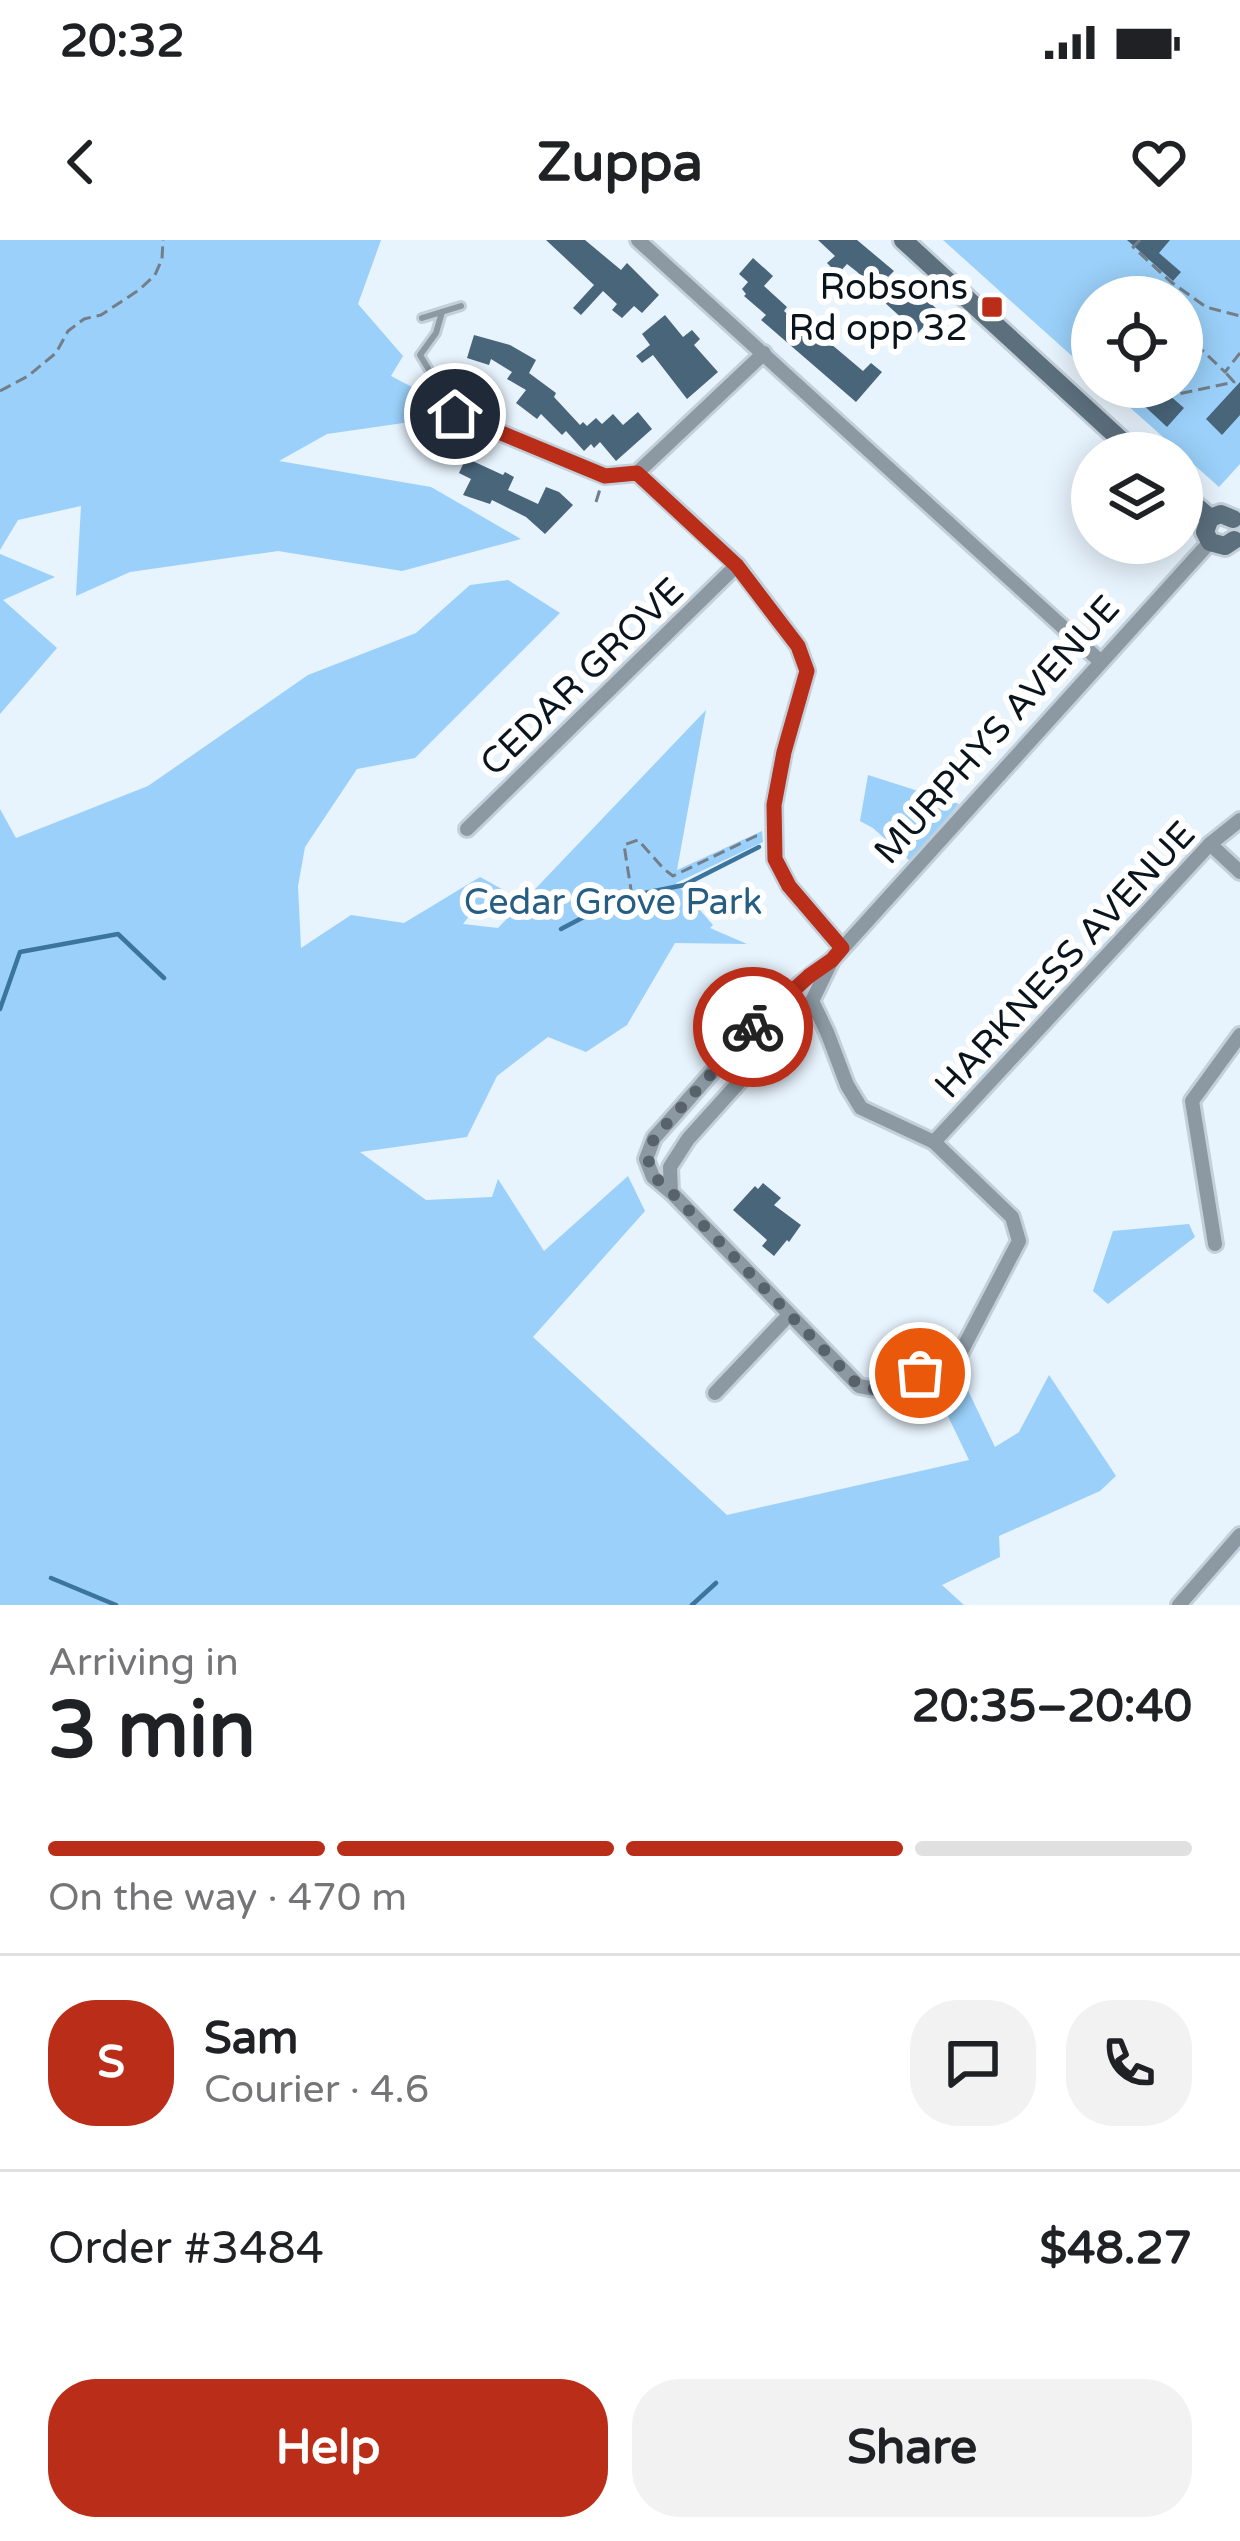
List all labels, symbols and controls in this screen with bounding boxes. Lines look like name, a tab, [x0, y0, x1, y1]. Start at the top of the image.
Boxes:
text: 20:32	[60, 15, 185, 69]
icon: back	[48, 129, 114, 195]
icon: heart	[1126, 129, 1192, 195]
text: Zuppa	[537, 130, 703, 195]
place label: Robsons Rd opp 32	[788, 266, 968, 350]
map controls	[1071, 276, 1203, 564]
button: locate	[1071, 276, 1203, 408]
marker: Robsons Rd opp 32	[979, 294, 1005, 320]
pin	[404, 363, 506, 465]
icon: home	[422, 381, 488, 447]
button: layers	[1071, 432, 1203, 564]
street label: CEDAR GROVE	[471, 569, 693, 785]
street label: MURPHYS AVENUE	[865, 587, 1129, 873]
street label: HARKNESS AVENUE	[926, 813, 1204, 1107]
park label: Cedar Grove Park	[464, 881, 762, 924]
courier	[693, 967, 813, 1087]
icon: bike	[720, 994, 786, 1060]
pin	[869, 1322, 971, 1424]
icon: bag	[887, 1340, 953, 1406]
text: Arriving in	[48, 1639, 239, 1686]
text: 20:35–20:40	[912, 1680, 1192, 1734]
text: 3 min	[48, 1684, 256, 1778]
text: On the way · 470 m	[48, 1874, 407, 1921]
button: chat	[910, 2000, 1036, 2126]
button: phone	[1066, 2000, 1192, 2126]
text: Sam	[204, 2012, 298, 2066]
text: S	[97, 2036, 125, 2090]
text: Courier · 4.6	[204, 2066, 429, 2113]
text: Order #3484	[48, 2222, 324, 2276]
text: $48.27	[1040, 2222, 1192, 2276]
button: Help	[48, 2379, 608, 2517]
button: Share	[632, 2379, 1192, 2517]

